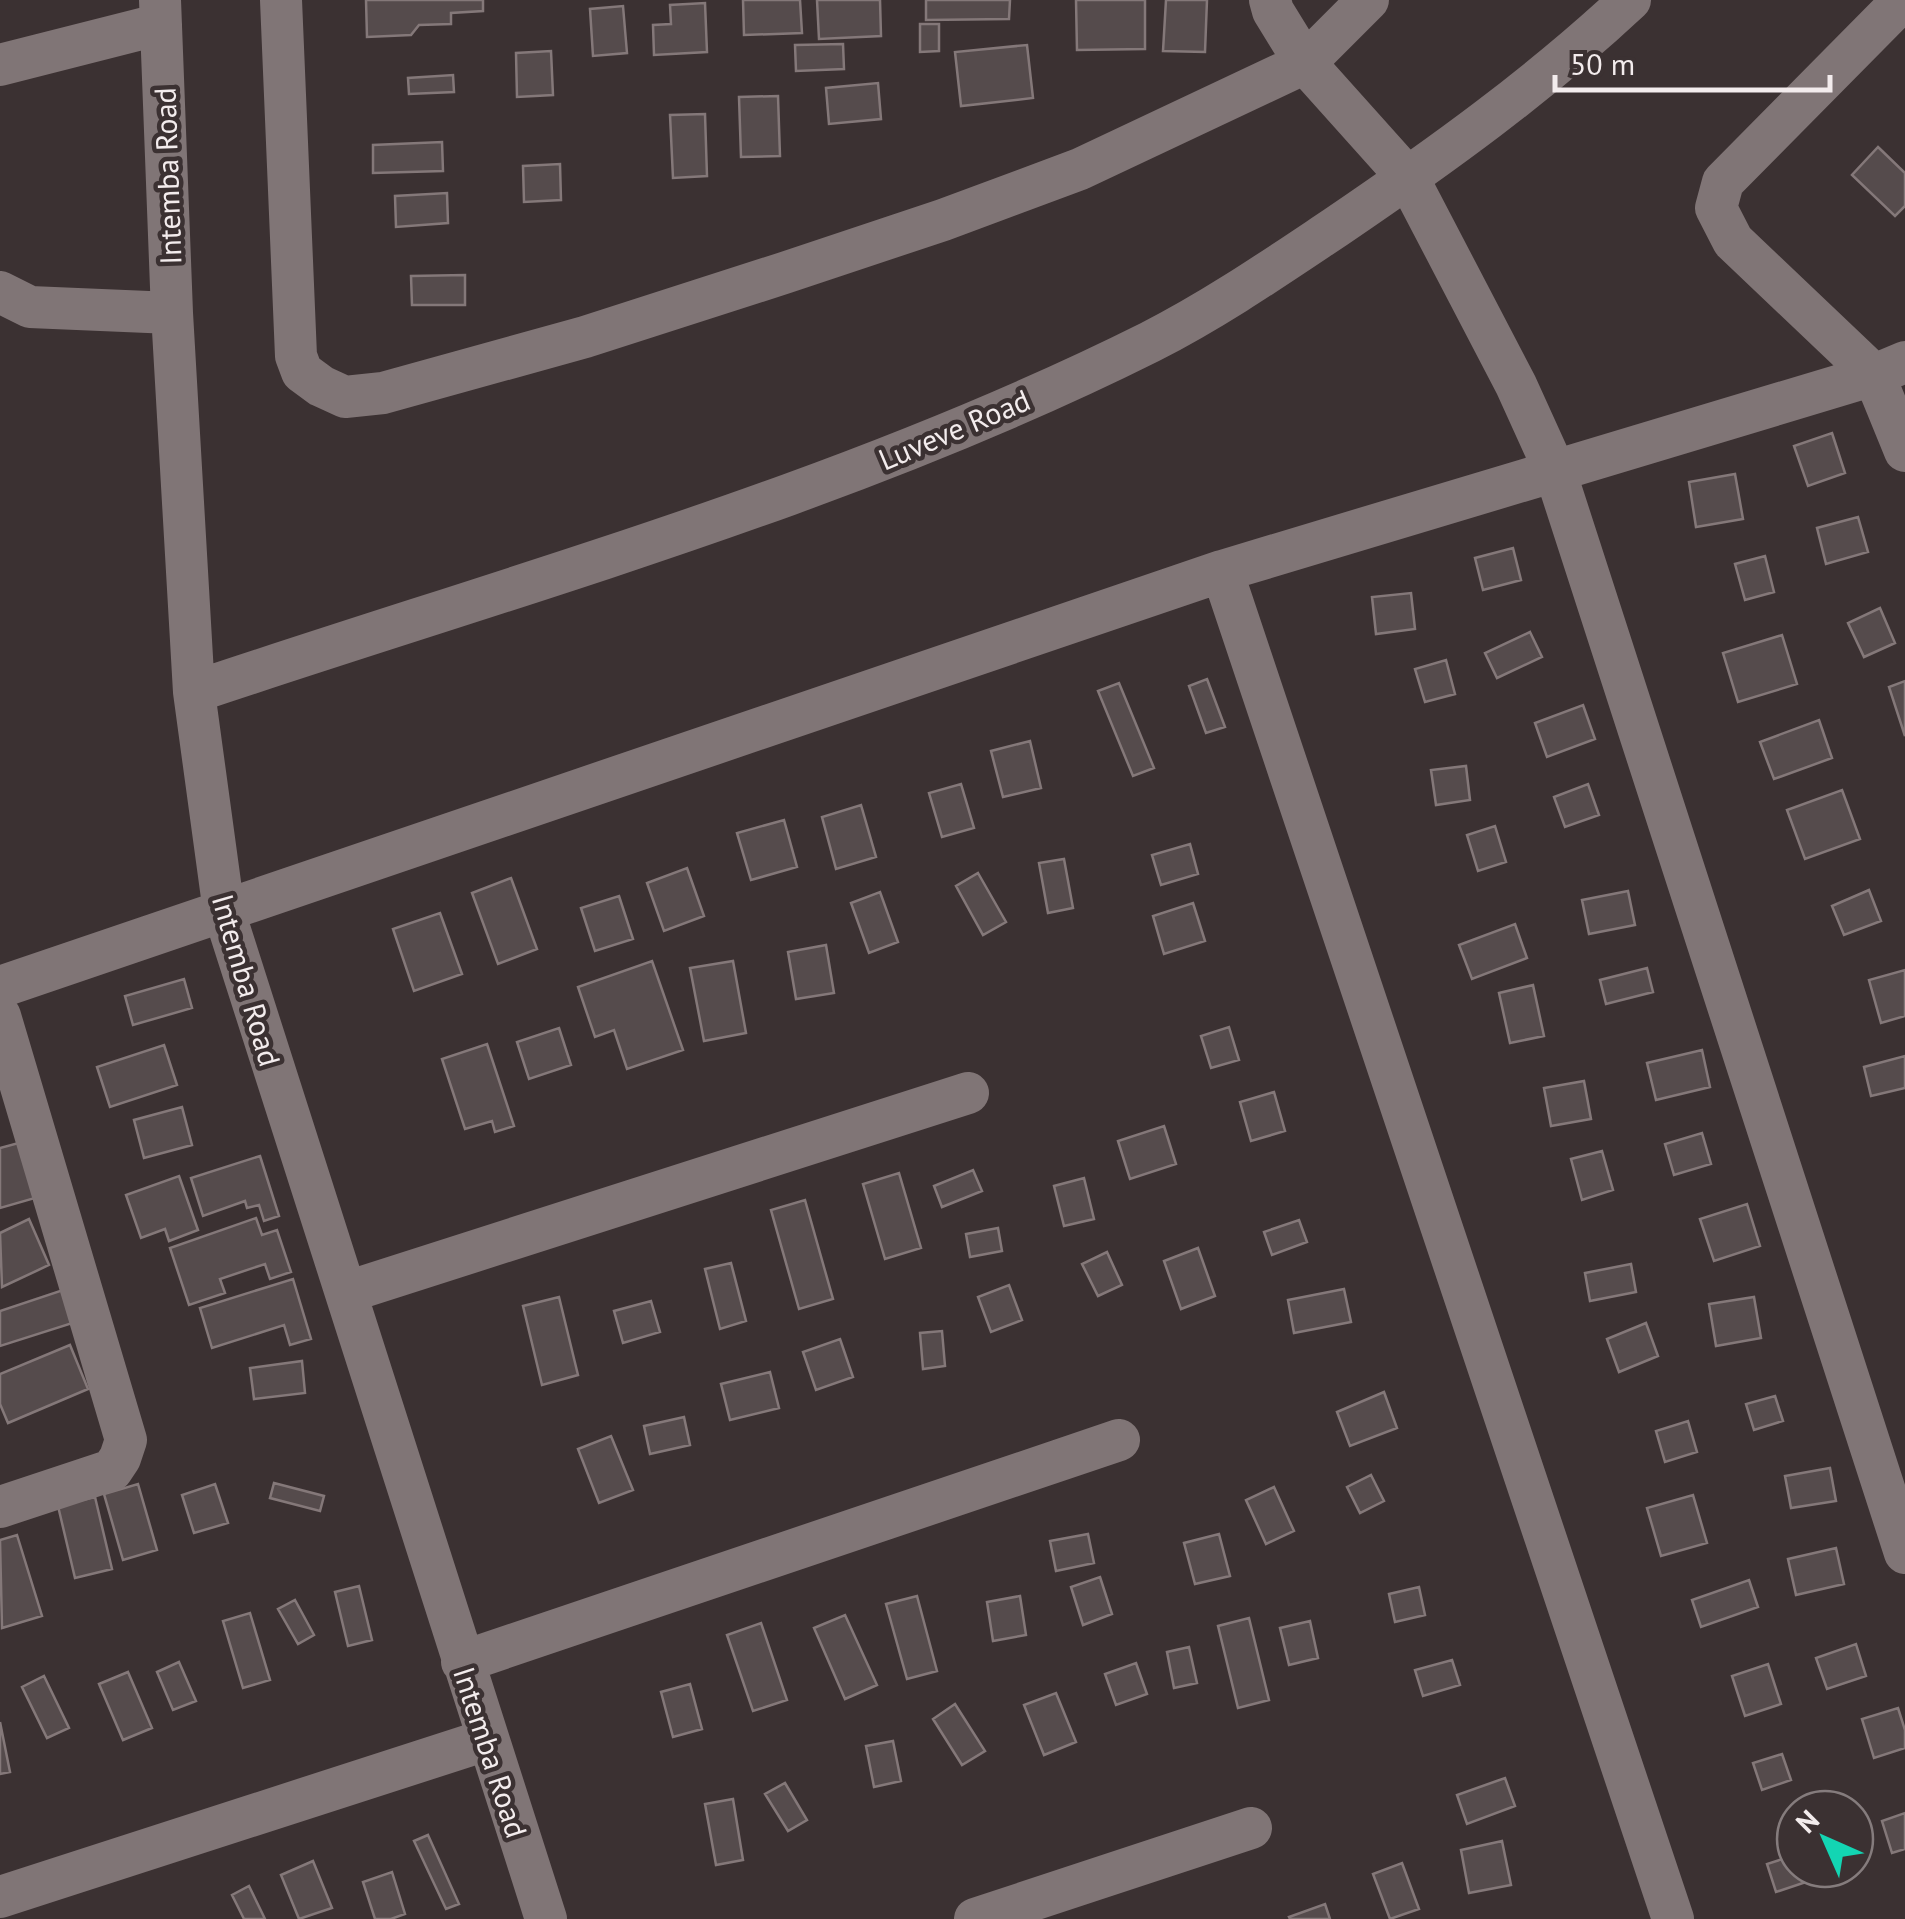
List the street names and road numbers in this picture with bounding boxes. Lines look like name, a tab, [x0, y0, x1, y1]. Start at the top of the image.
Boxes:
street label: Intemba Road	[144, 87, 190, 265]
street label: Luveve Road	[872, 380, 1036, 478]
street label: Intemba Road	[204, 889, 290, 1071]
street label: Intemba Road	[445, 1662, 537, 1842]

